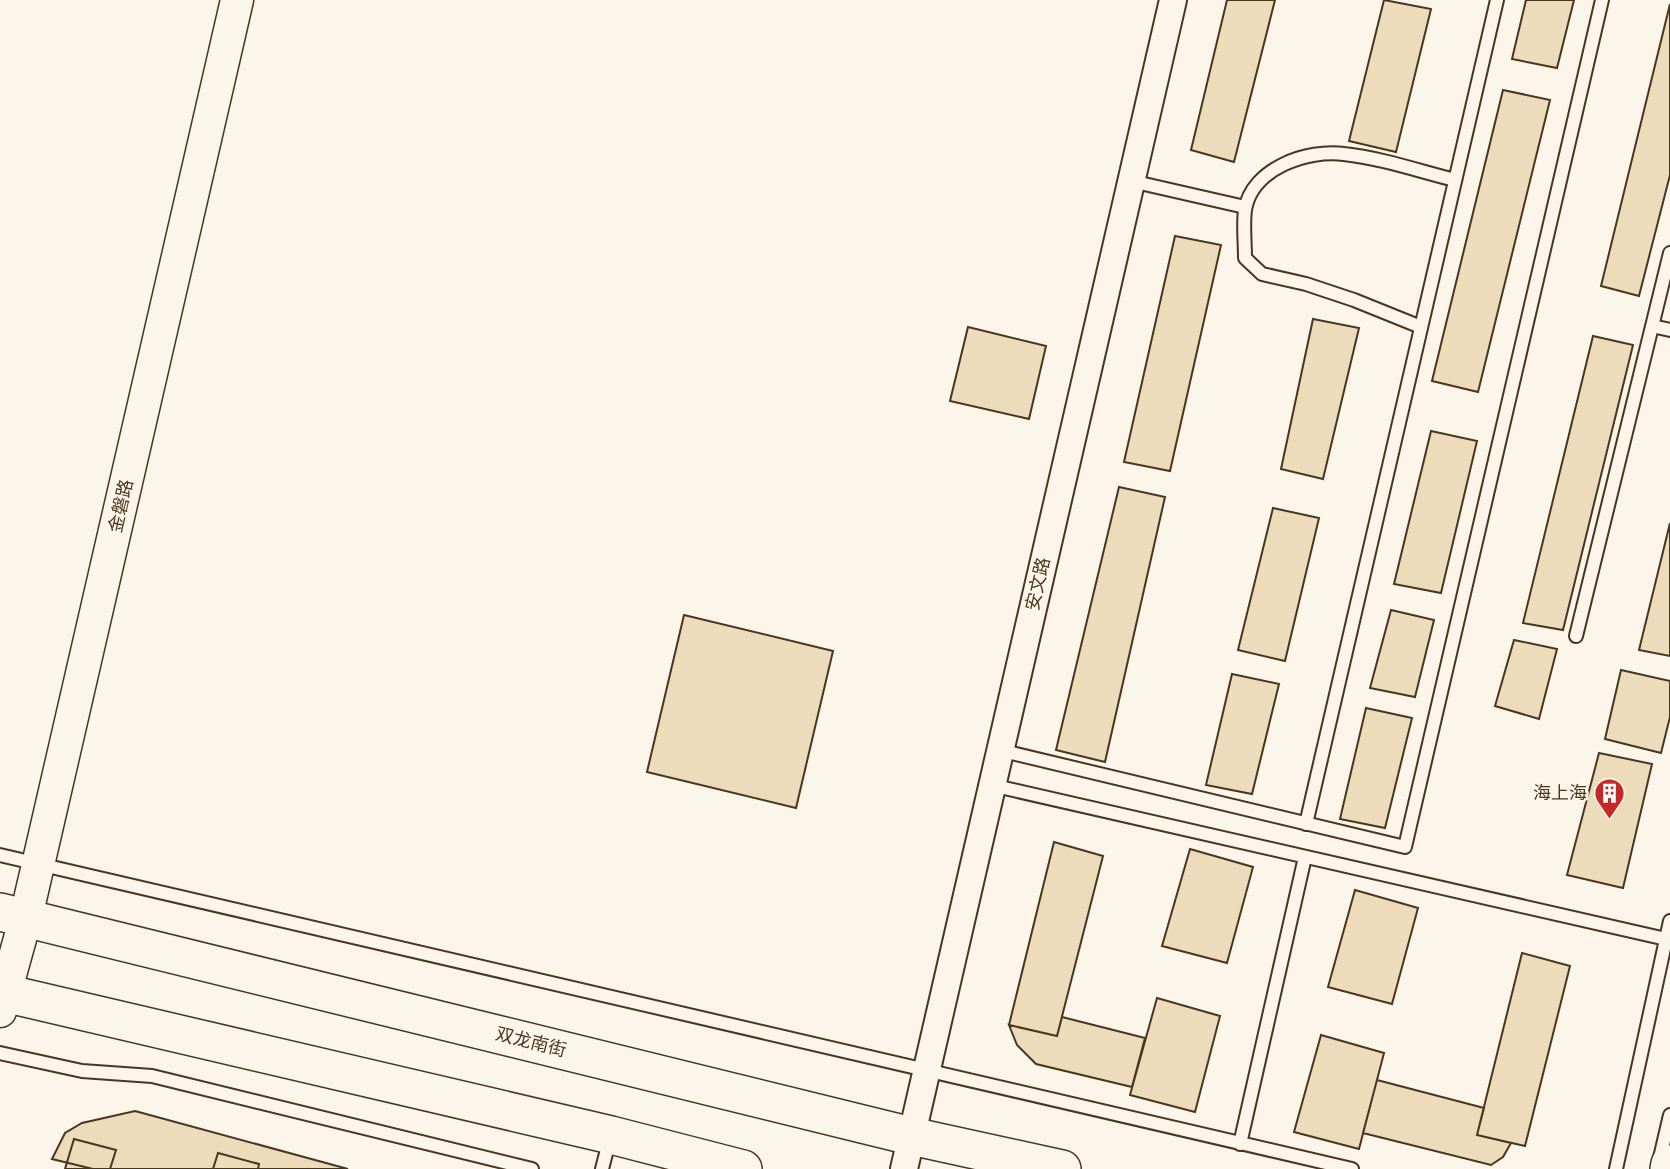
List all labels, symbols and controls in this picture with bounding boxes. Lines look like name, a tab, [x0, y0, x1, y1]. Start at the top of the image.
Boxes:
street label: 金磐路	[104, 477, 137, 535]
street label: 安文路	[1021, 555, 1054, 613]
building icon: 海上海	[1593, 776, 1627, 820]
place label: 海上海	[1533, 782, 1587, 803]
street label: 双龙南街	[494, 1023, 569, 1060]

